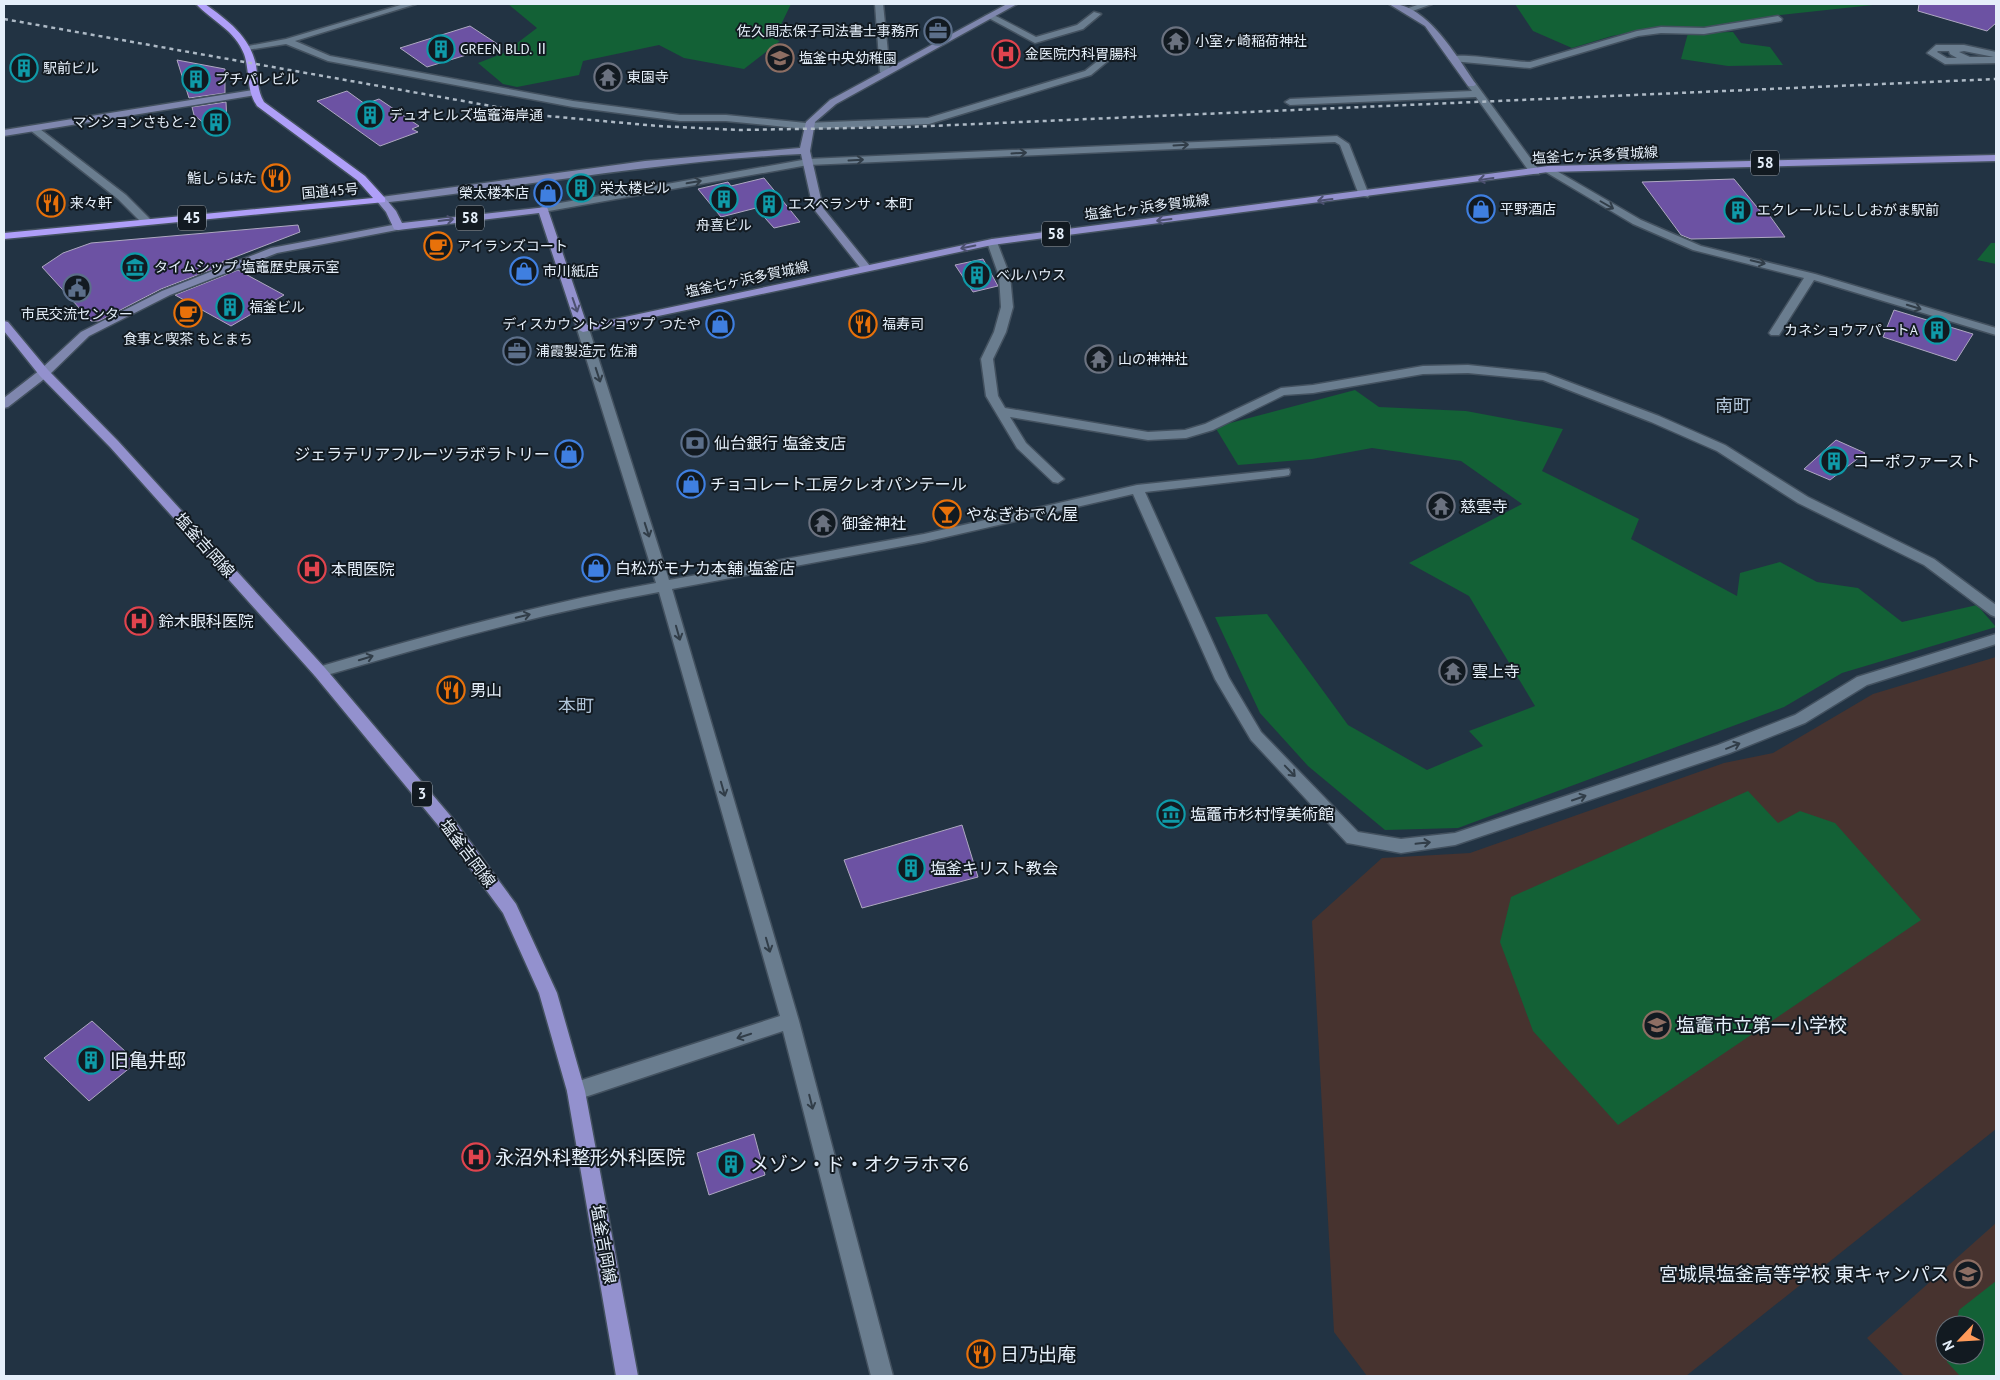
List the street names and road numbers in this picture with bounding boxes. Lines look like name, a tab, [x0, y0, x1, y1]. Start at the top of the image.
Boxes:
street label: 塩釜七ヶ浜多賀城線	[1532, 143, 1658, 167]
road number: 58	[1751, 150, 1779, 176]
street label: 国道45号	[301, 180, 359, 202]
street label: 塩釜七ヶ浜多賀城線	[1083, 190, 1211, 224]
road number: 45	[178, 206, 206, 230]
road number: 58	[456, 206, 484, 230]
road number: 58	[1042, 222, 1070, 246]
street label: 塩釜七ヶ浜多賀城線	[684, 257, 810, 301]
street label: 塩釜吉岡線	[171, 509, 239, 581]
road number: 3	[412, 782, 432, 806]
street label: 塩釜吉岡線	[436, 815, 500, 891]
street label: 塩釜吉岡線	[587, 1203, 621, 1285]

